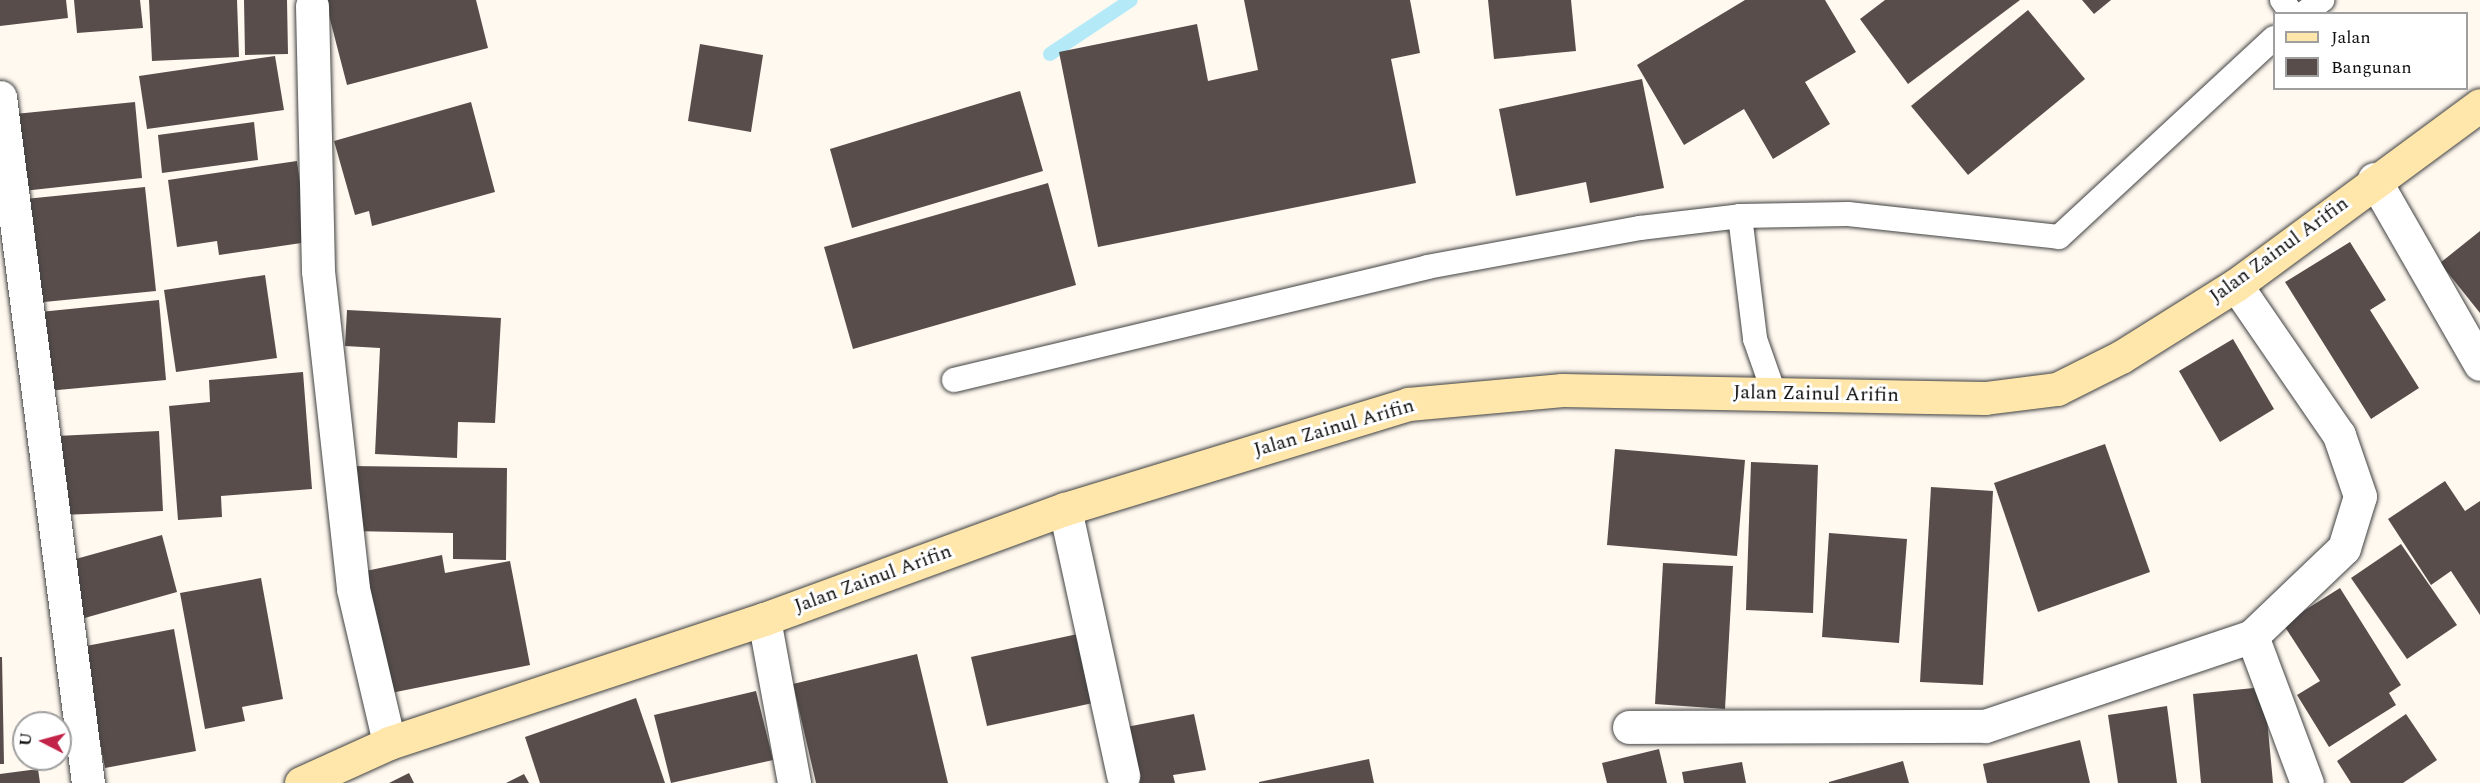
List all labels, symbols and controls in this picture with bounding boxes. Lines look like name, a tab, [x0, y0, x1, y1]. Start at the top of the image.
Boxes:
legend	[2273, 12, 2468, 90]
text: Jalan	[2331, 24, 2371, 51]
text: Bangunan	[2331, 54, 2412, 81]
street label: Jalan Zainul Arifin	[2205, 192, 2353, 308]
street label: Jalan Zainul Arifin	[1733, 381, 1899, 407]
street label: Jalan Zainul Arifin	[1251, 394, 1417, 462]
street label: Jalan Zainul Arifin	[791, 539, 955, 619]
north arrow	[12, 711, 72, 771]
text: U	[13, 731, 39, 747]

